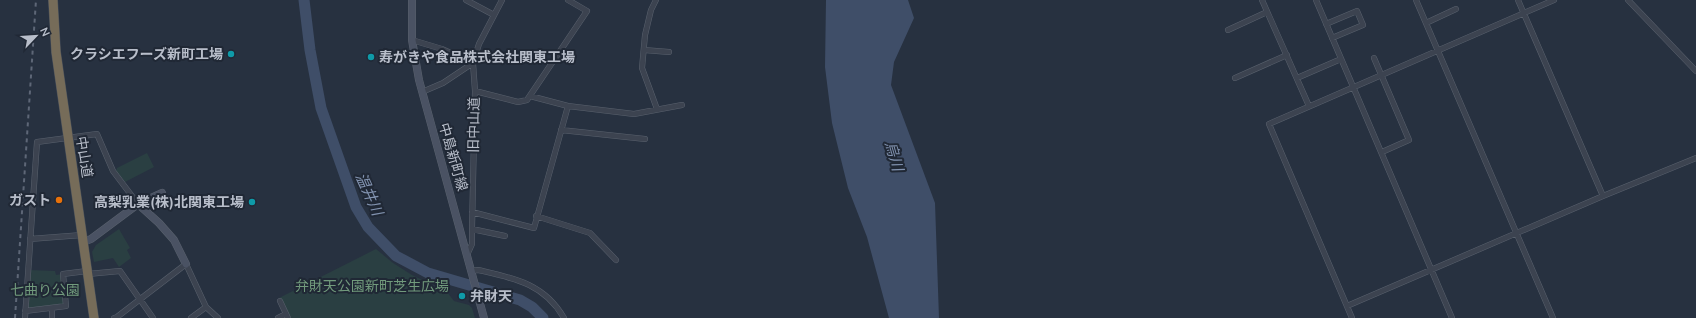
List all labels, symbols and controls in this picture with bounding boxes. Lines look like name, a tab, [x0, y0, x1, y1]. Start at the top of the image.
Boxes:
north arrow	[16, 16, 56, 56]
text: N	[36, 25, 53, 39]
place label: クラシエフーズ新町工場	[70, 45, 223, 64]
place label: 寿がきや食品株式会社関東工場	[379, 48, 575, 67]
marker: クラシエフーズ新町工場	[226, 49, 236, 59]
marker: 寿がきや食品株式会社関東工場	[366, 52, 376, 62]
street label: 旧中山道	[464, 97, 484, 153]
street label: 中島新町線	[434, 121, 472, 193]
street label: 中山道	[71, 135, 97, 179]
water label: 烏川	[880, 139, 908, 175]
water label: 温井川	[351, 169, 388, 220]
place label: ガスト	[9, 191, 51, 210]
place label: 高梨乳業(株)北関東工場	[94, 193, 244, 212]
marker: ガスト	[54, 195, 64, 205]
marker: 高梨乳業(株)北関東工場	[247, 197, 257, 207]
park label: 弁財天公園新町芝生広場	[295, 277, 449, 296]
park label: 七曲り公園	[10, 281, 80, 300]
place label: 弁財天	[470, 287, 512, 306]
marker: 弁財天	[457, 291, 467, 301]

